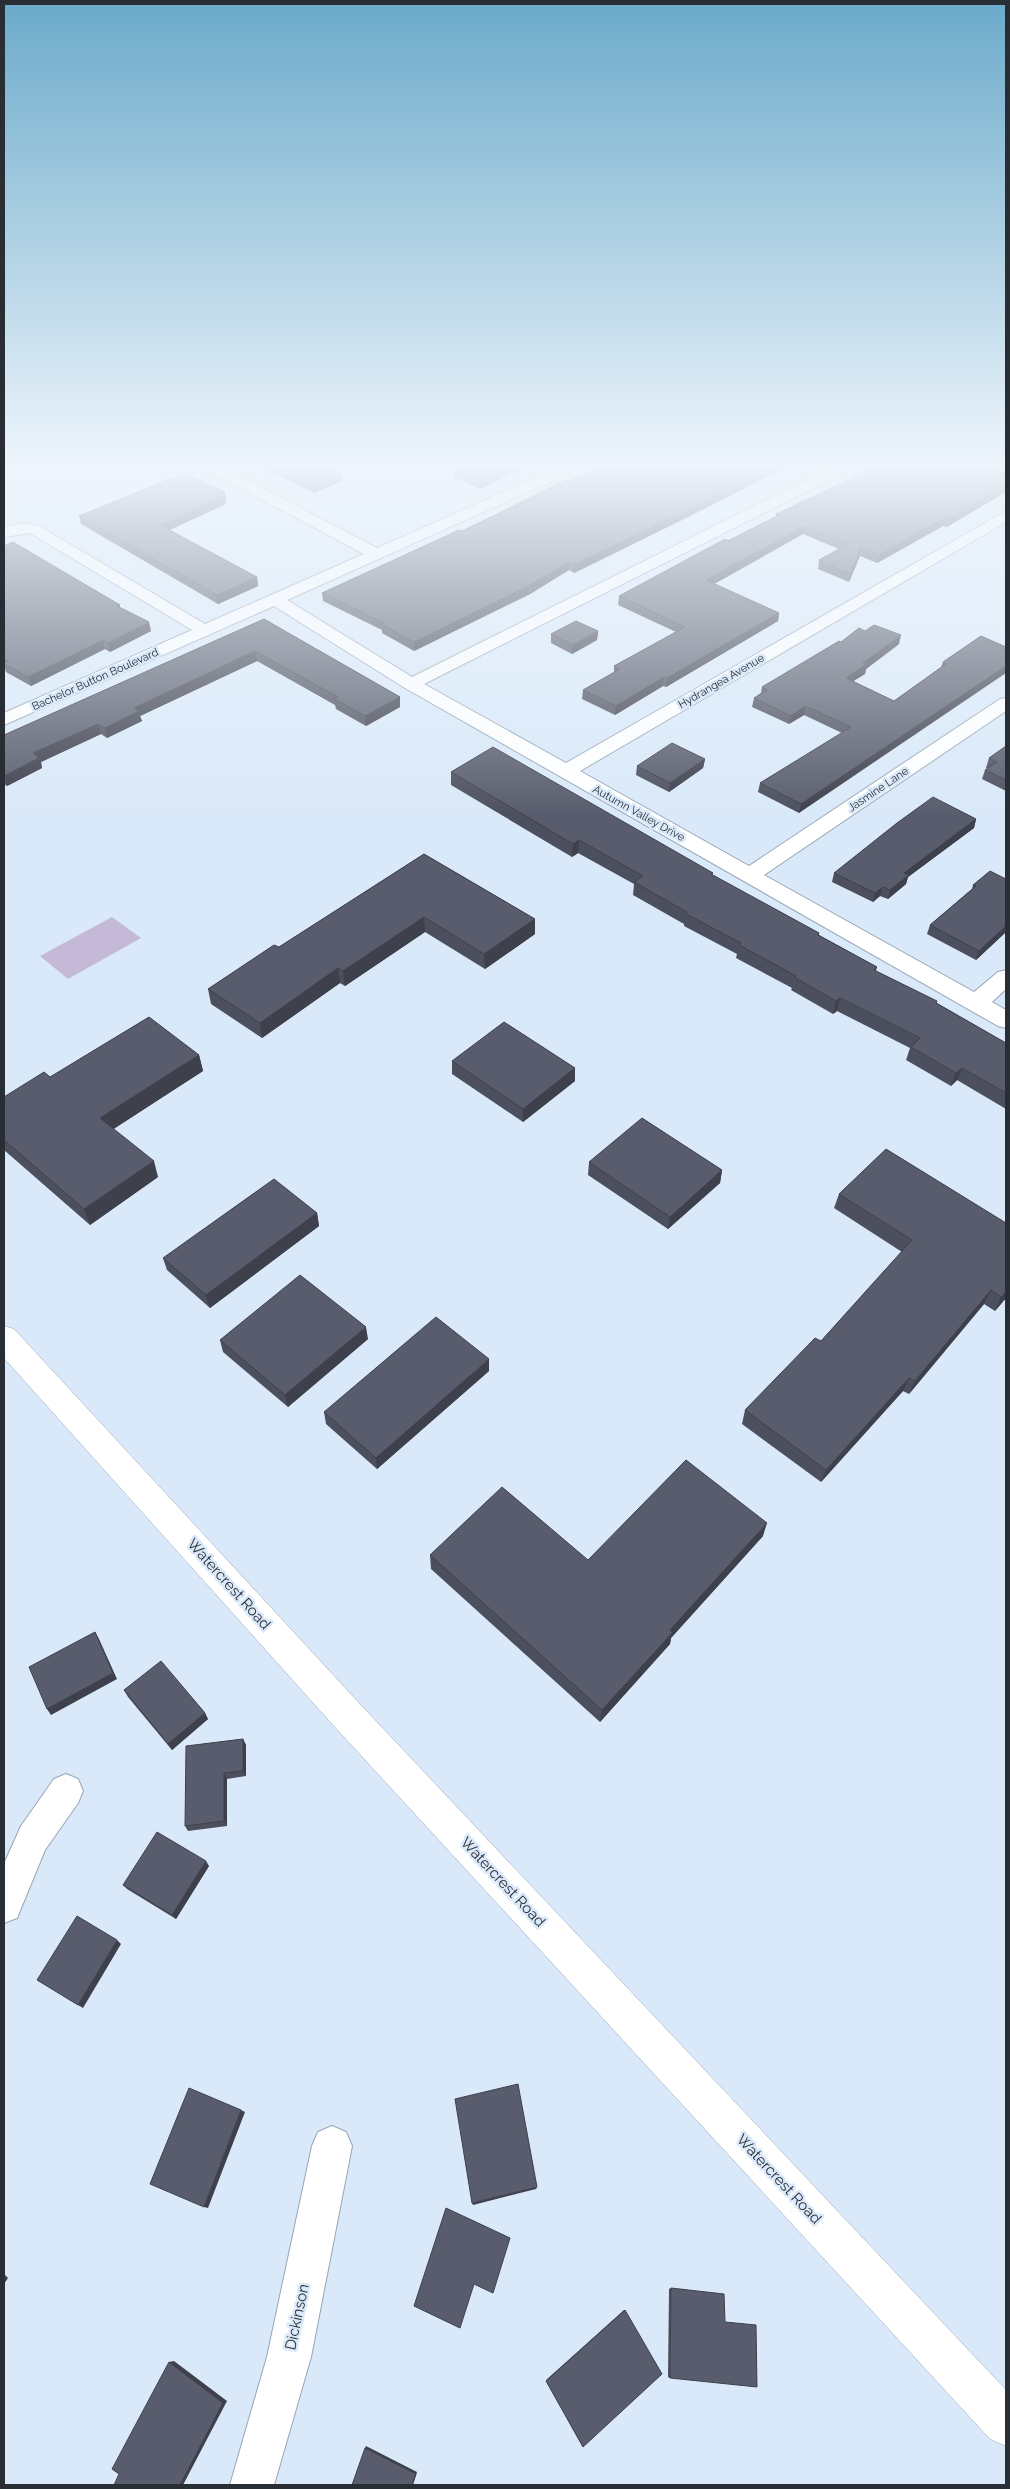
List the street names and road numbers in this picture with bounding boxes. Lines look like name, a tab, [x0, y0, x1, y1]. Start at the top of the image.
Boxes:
street label: Bachelor Button Boulevard	[30, 646, 161, 713]
street label: Hydrangea Avenue	[676, 651, 767, 711]
street label: Jasmine Lane	[846, 764, 911, 814]
street label: Autumn Valley Drive	[591, 783, 687, 844]
street label: Watercrest Road	[184, 1535, 274, 1633]
street label: Watercrest Road	[457, 1833, 549, 1931]
street label: Watercrest Road	[733, 2130, 825, 2228]
street label: Dickinson	[281, 2282, 313, 2352]

